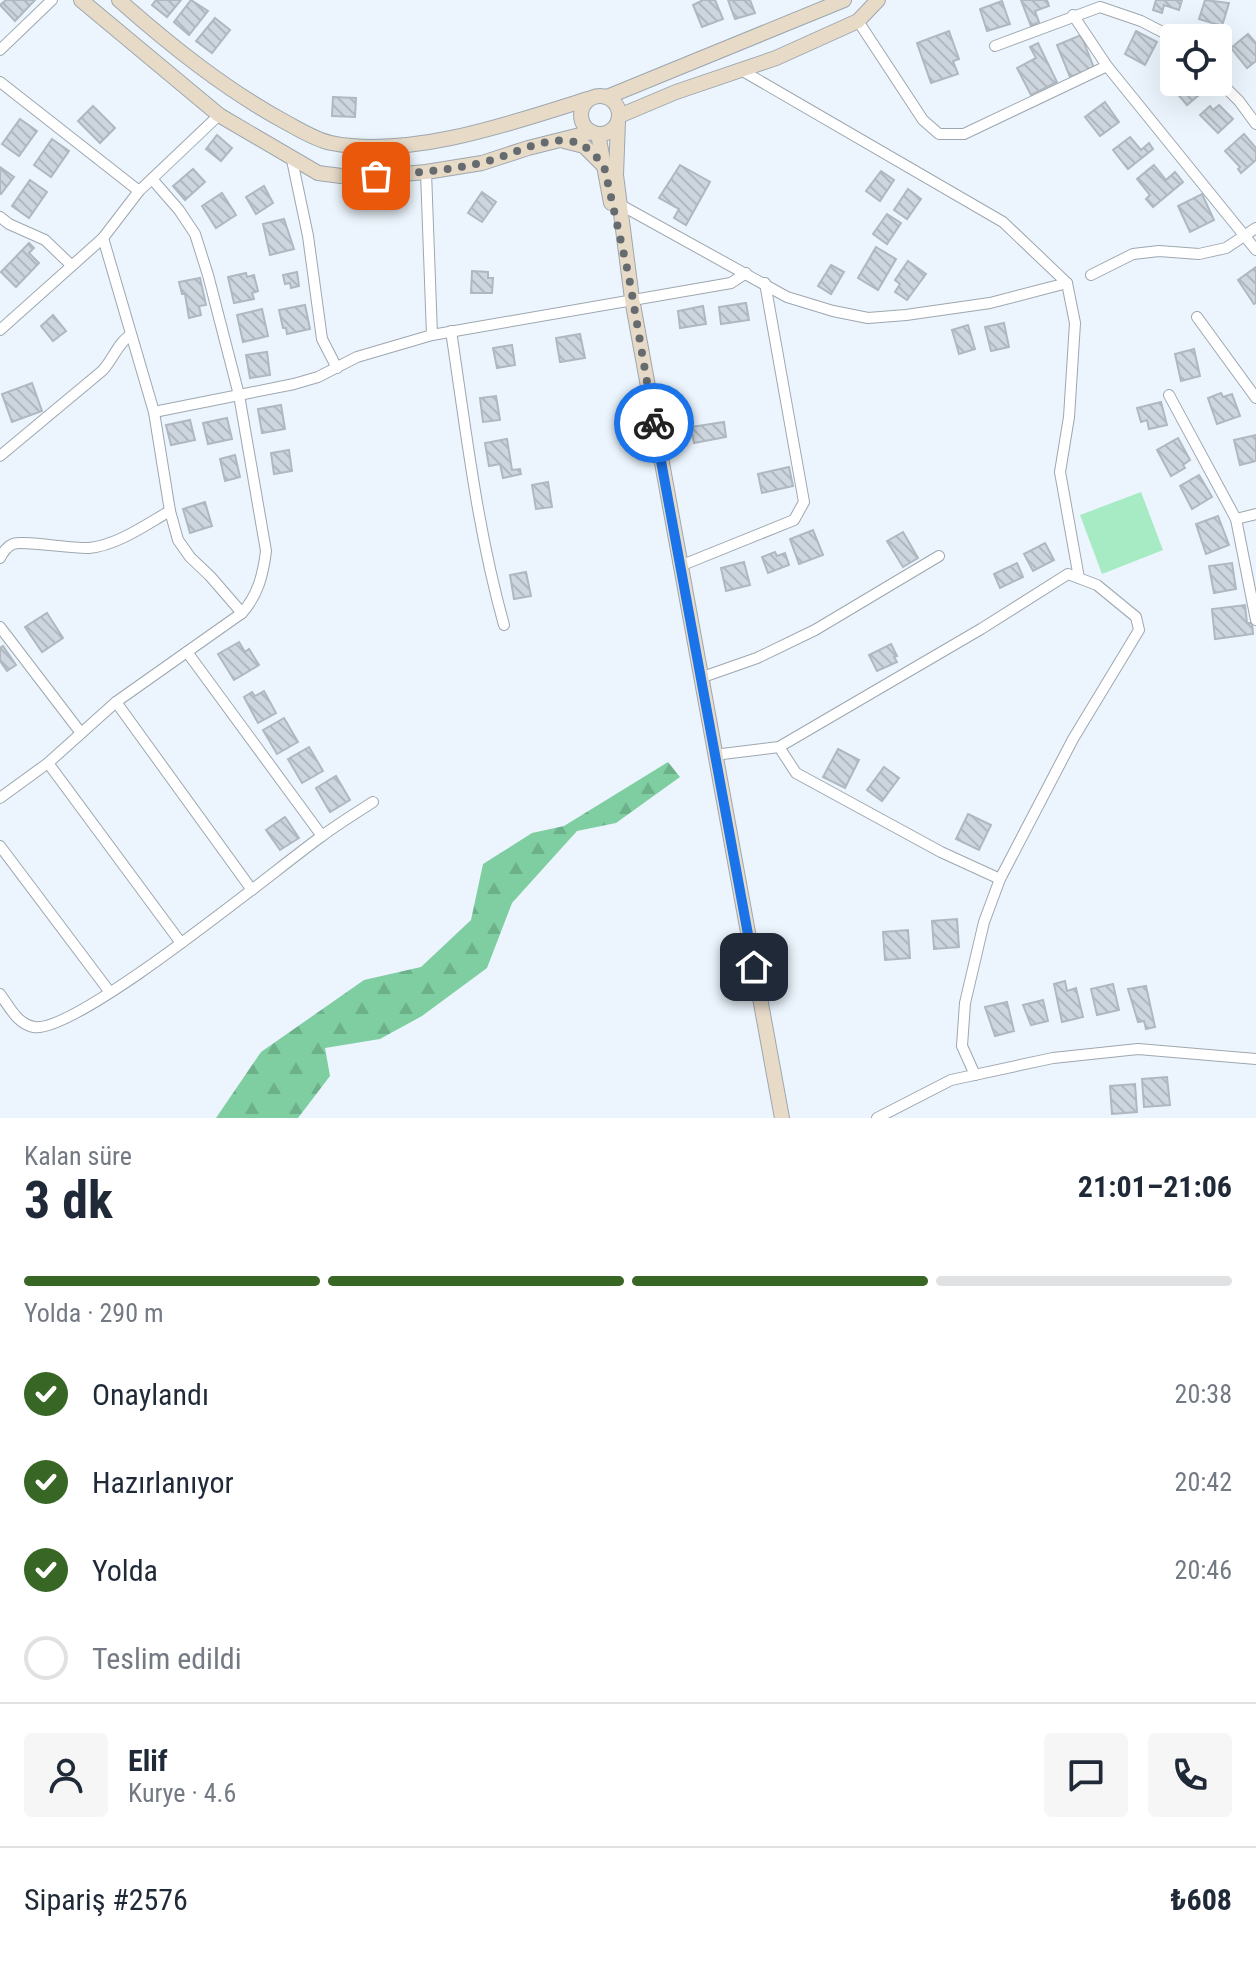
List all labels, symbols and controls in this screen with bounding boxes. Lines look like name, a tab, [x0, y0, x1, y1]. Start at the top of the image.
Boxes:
map controls	[1160, 24, 1232, 96]
button: locate	[1160, 24, 1232, 96]
pin	[342, 142, 410, 210]
icon: bag	[354, 154, 398, 198]
courier	[614, 383, 694, 463]
icon: bike	[632, 401, 676, 445]
pin	[720, 933, 788, 1001]
icon: home	[732, 945, 776, 989]
text: Kalan süre	[24, 1141, 132, 1171]
text: 21:01–21:06	[1078, 1169, 1232, 1204]
text: 3 dk	[24, 1170, 113, 1231]
text: Yolda · 290 m	[24, 1298, 164, 1328]
icon: check	[24, 1372, 68, 1416]
text: Onaylandı	[92, 1377, 209, 1412]
text: 20:38	[1175, 1379, 1232, 1409]
icon: check	[24, 1460, 68, 1504]
text: Hazırlanıyor	[92, 1465, 234, 1500]
text: 20:42	[1175, 1467, 1232, 1497]
icon: check	[24, 1548, 68, 1592]
text: Yolda	[92, 1553, 158, 1588]
text: 20:46	[1175, 1555, 1232, 1585]
text: Teslim edildi	[92, 1641, 242, 1676]
button: person	[24, 1733, 108, 1817]
button: chat	[1044, 1733, 1128, 1817]
button: phone	[1148, 1733, 1232, 1817]
text: Elif	[128, 1743, 168, 1778]
text: Kurye · 4.6	[128, 1778, 236, 1808]
text: Sipariş #2576	[24, 1882, 188, 1917]
text: ₺608	[1170, 1882, 1232, 1917]

